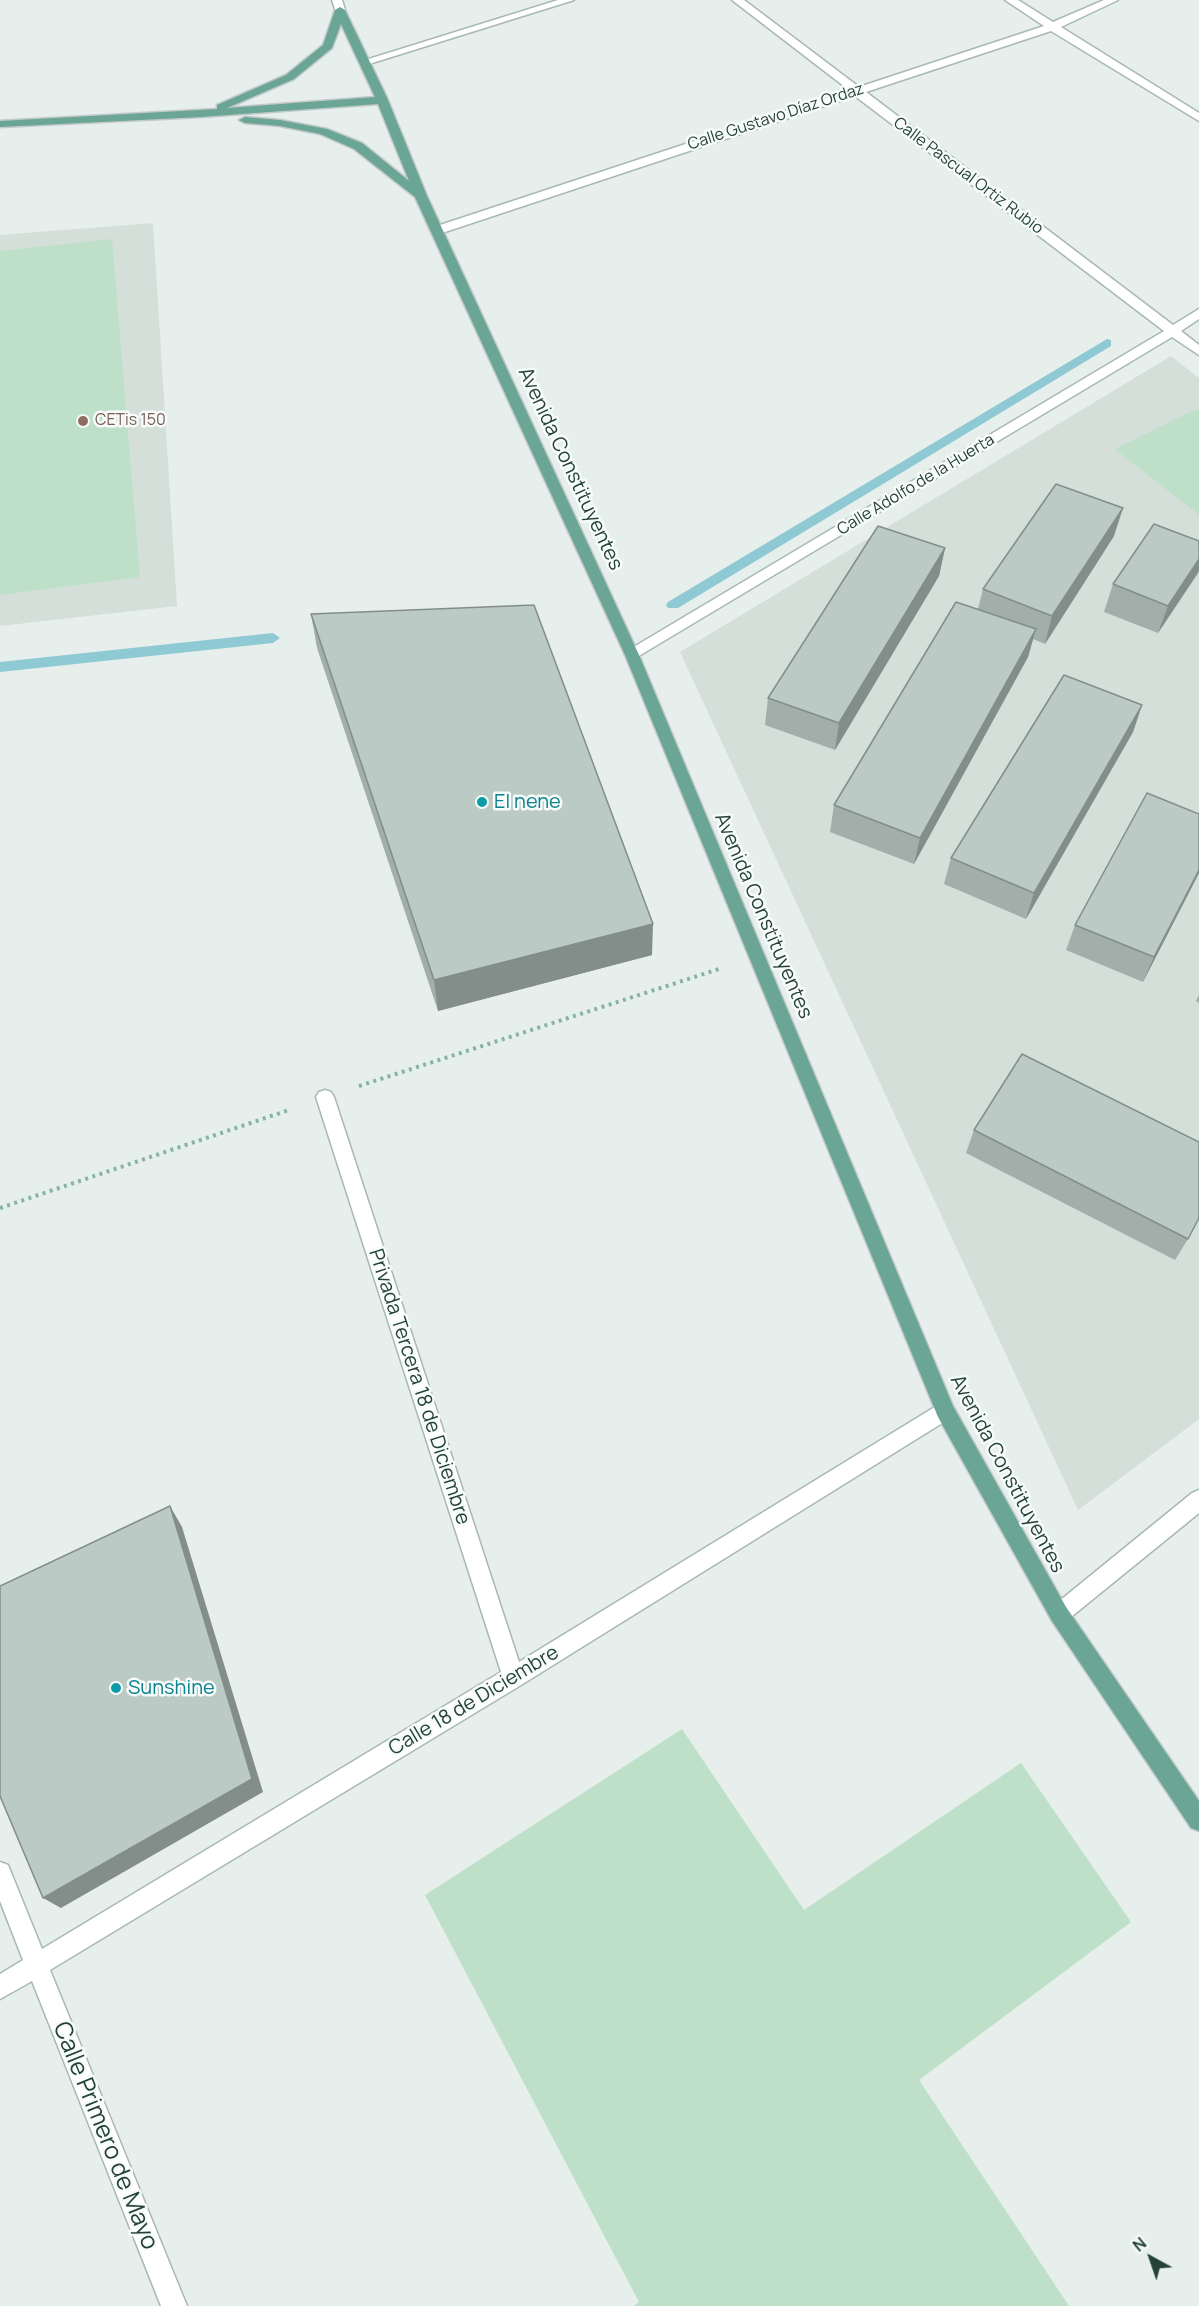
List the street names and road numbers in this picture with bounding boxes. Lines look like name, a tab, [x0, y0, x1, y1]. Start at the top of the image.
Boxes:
street label: Calle Gustavo Díaz Ordaz	[686, 79, 866, 155]
street label: Calle Pascual Ortiz Rubio	[889, 113, 1047, 239]
street label: Avenida Constituyentes	[512, 364, 628, 574]
street label: Calle Adolfo de la Huerta	[834, 430, 998, 540]
street label: Avenida Constituyentes	[709, 810, 817, 1022]
street label: Privada Tercera 18 de Diciembre	[363, 1246, 475, 1528]
street label: Avenida Constituyentes	[945, 1371, 1069, 1577]
street label: Calle 18 de Diciembre	[385, 1641, 563, 1761]
street label: Calle Primero de Mayo	[46, 2018, 164, 2254]

